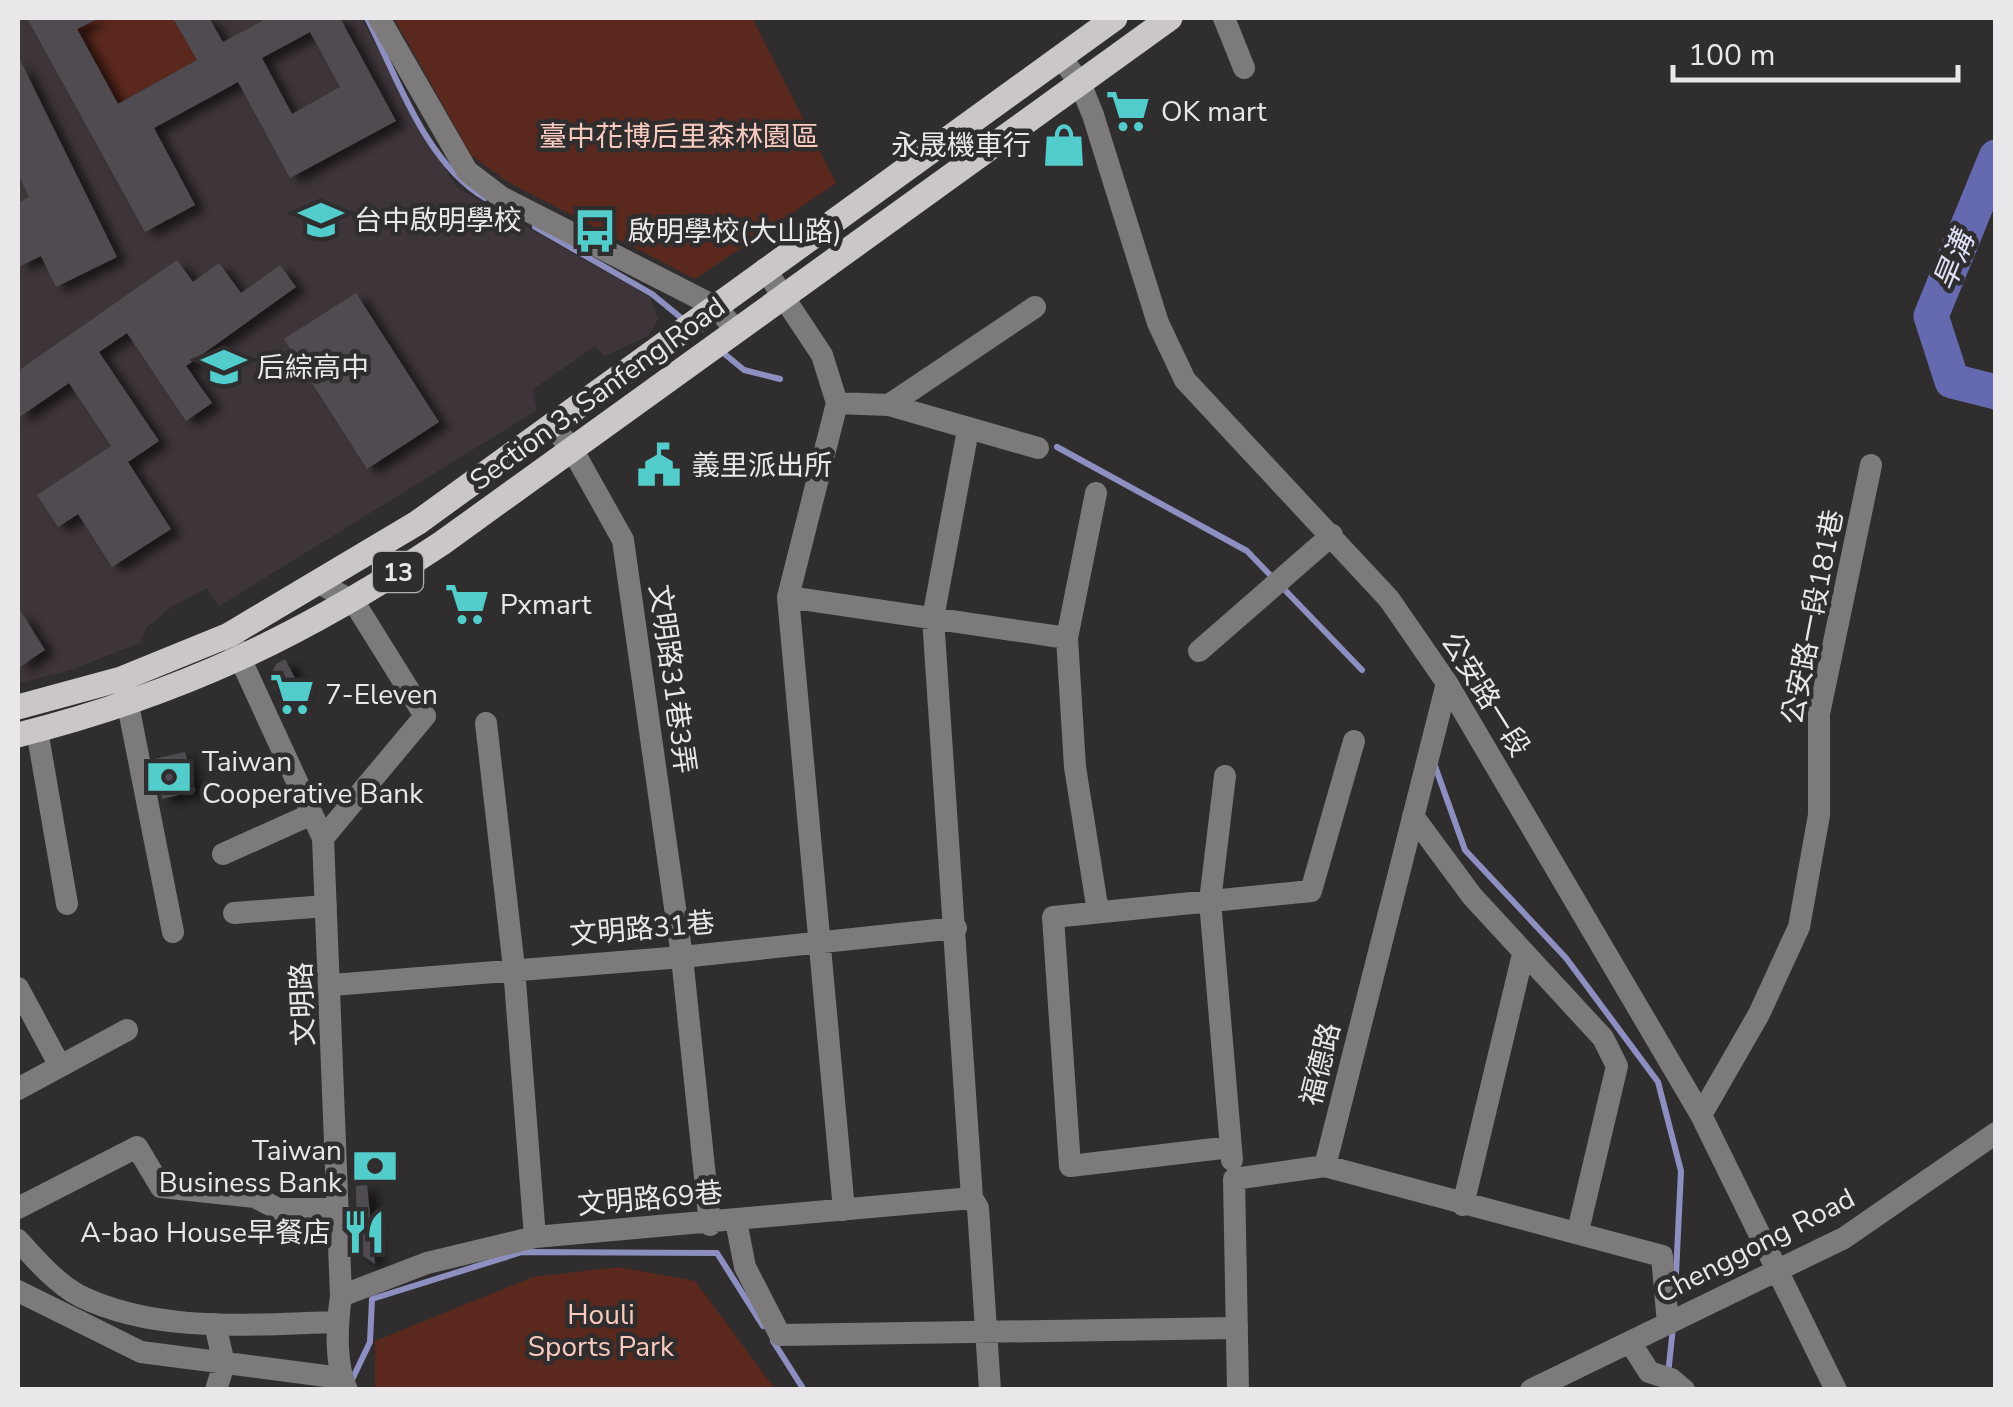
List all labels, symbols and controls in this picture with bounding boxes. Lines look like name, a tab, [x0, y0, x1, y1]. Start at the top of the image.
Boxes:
scale bar	[1673, 20, 1958, 82]
text: 100 m	[1688, 35, 1775, 76]
supermarket icon: OK mart	[1104, 87, 1152, 135]
place label: OK mart	[1161, 93, 1267, 131]
park label: 臺中花博后里森林園區	[539, 118, 819, 156]
shop icon: 永晟機車行	[1040, 121, 1088, 169]
place label: 永晟機車行	[891, 127, 1031, 165]
school or university icon: 台中啟明學校	[297, 196, 345, 244]
place label: 台中啟明學校	[354, 202, 522, 240]
bus stop icon: 啟明學校(大山路)	[571, 207, 619, 255]
place label: 啟明學校(大山路)	[628, 213, 842, 251]
water label: 旱溝	[1924, 222, 1986, 297]
street label: Section 3, Sanfeng Road	[462, 288, 733, 499]
school or university icon: 后綜高中	[200, 343, 248, 391]
place label: 后綜高中	[257, 349, 369, 387]
public building icon: 義里派出所	[635, 441, 683, 489]
place label: 義里派出所	[692, 447, 832, 485]
street label: 公安路一段181巷	[1773, 506, 1852, 728]
road number: 13	[373, 552, 423, 592]
supermarket icon: Pxmart	[443, 580, 491, 628]
street label: 文明路31巷3弄	[640, 582, 704, 776]
place label: Pxmart	[500, 586, 592, 624]
street label: 公安路一段	[1432, 625, 1538, 764]
supermarket icon: 7-Eleven	[268, 670, 316, 718]
place label: 7-Eleven	[325, 676, 438, 714]
place label: Taiwan Cooperative Bank	[202, 743, 424, 813]
bank icon: Taiwan Cooperative Bank	[145, 753, 193, 801]
street label: 文明路31巷	[568, 904, 716, 954]
street label: 文明路	[283, 961, 323, 1047]
street label: 福德路	[1292, 1019, 1350, 1110]
place label: Taiwan Business Bank	[159, 1132, 343, 1202]
bank icon: Taiwan Business Bank	[351, 1142, 399, 1190]
street label: 文明路69巷	[576, 1174, 724, 1224]
street label: Chenggong Road	[1649, 1179, 1861, 1312]
restaurant icon: A-bao House早餐店	[340, 1208, 388, 1256]
place label: A-bao House早餐店	[80, 1214, 331, 1252]
park label: Houli Sports Park	[528, 1296, 675, 1366]

